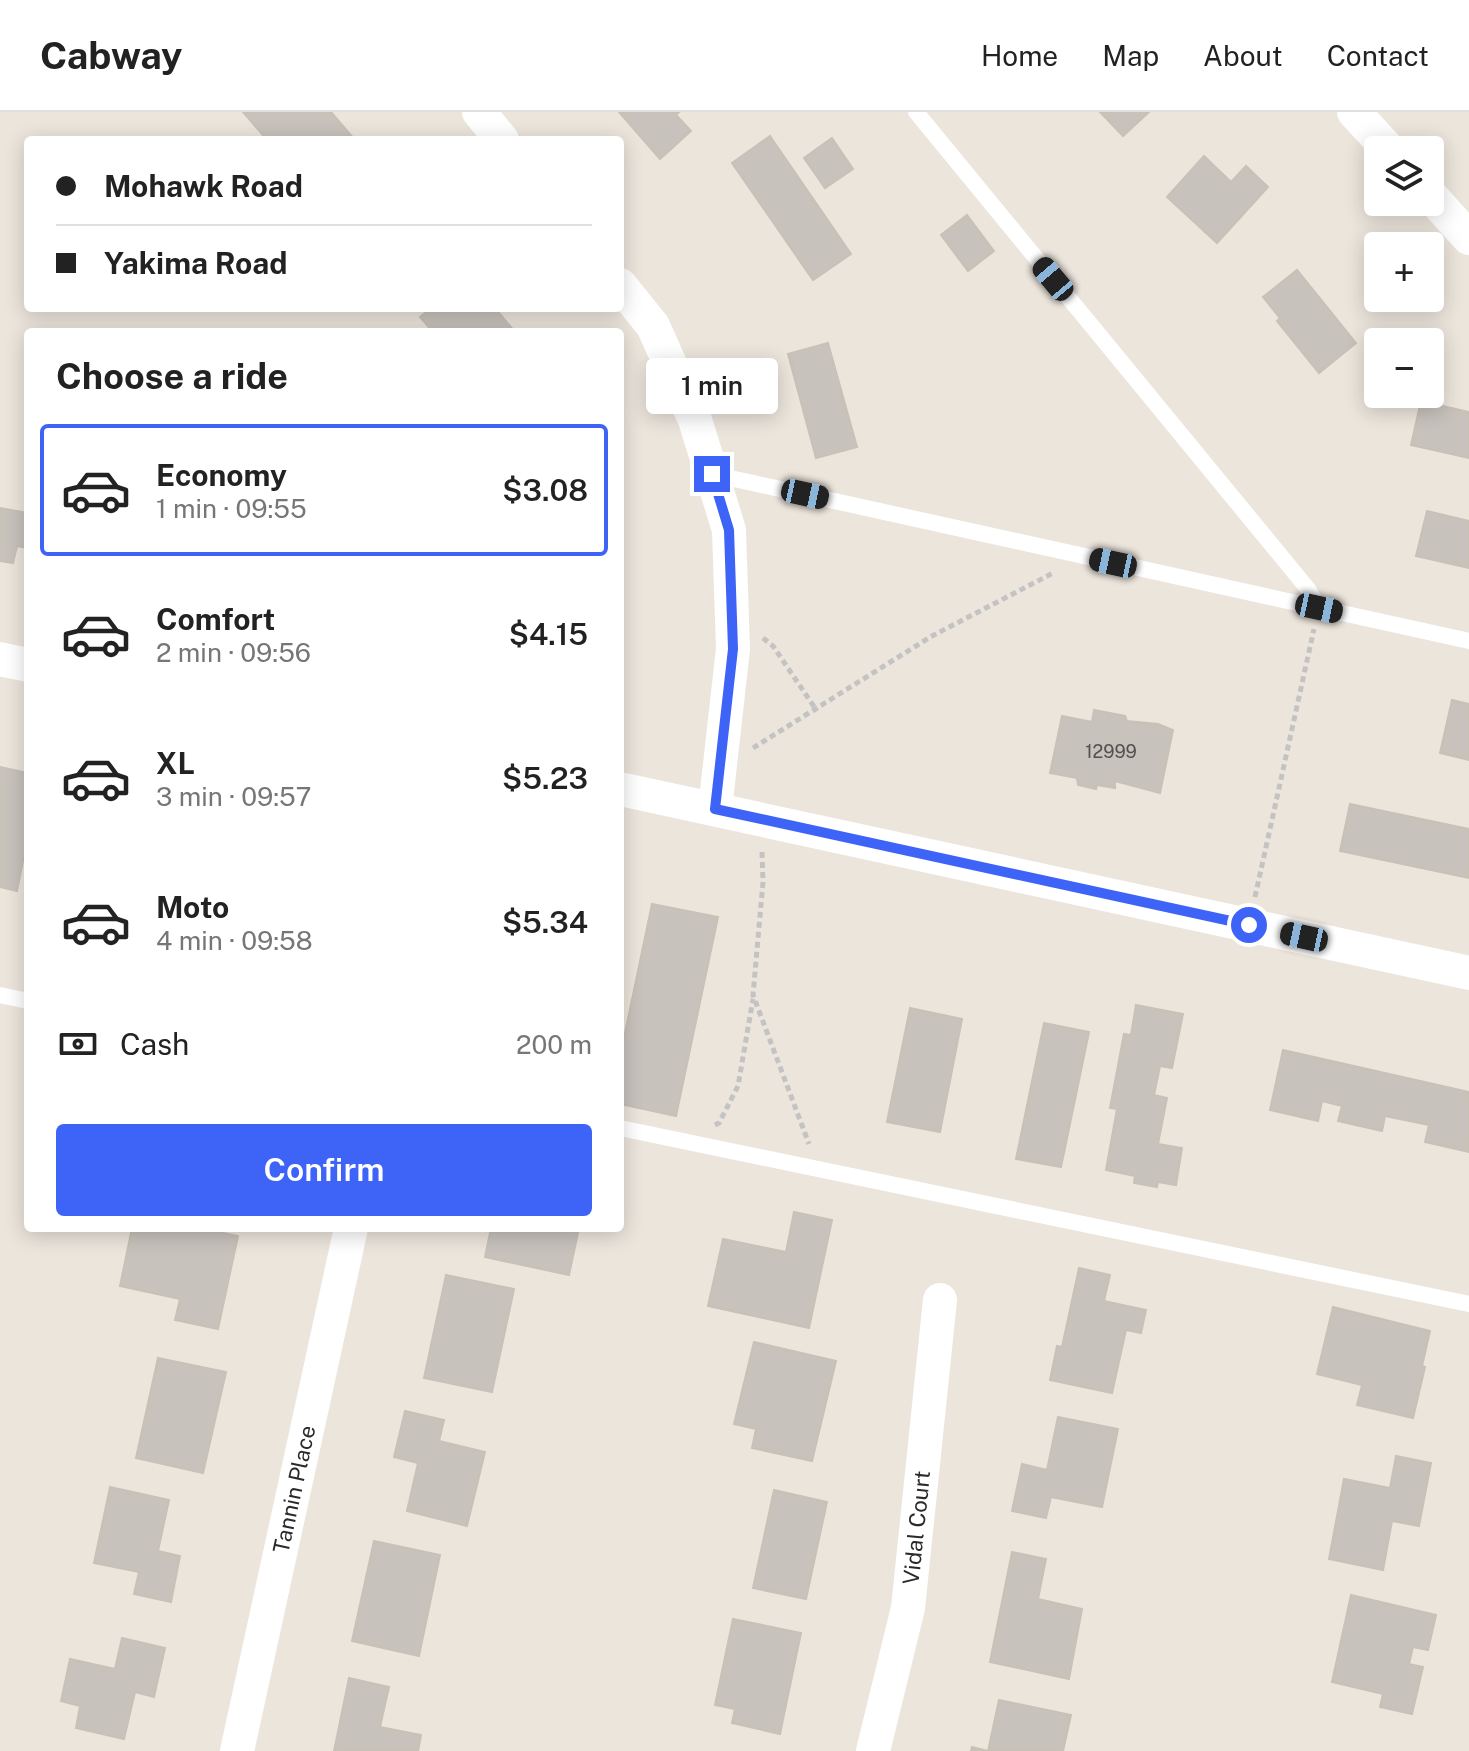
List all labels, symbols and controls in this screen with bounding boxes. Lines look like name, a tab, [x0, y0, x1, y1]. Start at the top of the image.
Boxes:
text: Cabway	[40, 33, 182, 78]
text: Home	[981, 39, 1058, 72]
text: Map	[1102, 39, 1159, 72]
text: About	[1203, 39, 1283, 72]
text: Contact	[1327, 39, 1429, 72]
map controls	[1364, 136, 1444, 408]
button: layers	[1364, 136, 1444, 216]
text: Mohawk Road	[104, 168, 303, 204]
button: +	[1364, 232, 1444, 312]
text: Yakima Road	[104, 245, 287, 281]
car	[1028, 253, 1078, 305]
button: −	[1364, 328, 1444, 408]
text: Choose a ride	[56, 355, 288, 397]
callout: 1 min	[646, 358, 778, 414]
text: 1 min	[681, 370, 743, 401]
icon: car	[60, 454, 132, 526]
route end	[694, 456, 730, 492]
text: Economy	[156, 457, 287, 493]
text: $3.08	[502, 472, 588, 508]
car	[779, 477, 831, 511]
text: 1 min · 09:55	[156, 493, 307, 524]
car	[1087, 546, 1139, 580]
car	[1293, 591, 1345, 625]
icon: car	[60, 598, 132, 670]
text: Comfort	[156, 601, 275, 637]
text: $4.15	[509, 616, 588, 652]
text: 2 min · 09:56	[156, 637, 311, 668]
house number: 12999	[1085, 741, 1137, 762]
icon: car	[60, 742, 132, 814]
text: XL	[156, 745, 195, 781]
text: $5.23	[502, 760, 588, 796]
text: 3 min · 09:57	[156, 781, 311, 812]
icon: car	[60, 886, 132, 958]
text: Moto	[156, 889, 229, 925]
text: $5.34	[502, 904, 588, 940]
route start	[1231, 907, 1267, 943]
car	[1278, 920, 1330, 954]
text: 4 min · 09:58	[156, 925, 313, 956]
icon: cash	[56, 1022, 100, 1066]
text: Cash	[120, 1026, 189, 1062]
text: 200 m	[516, 1029, 592, 1060]
button: Confirm	[56, 1124, 592, 1216]
street label: Tannin Place	[268, 1423, 321, 1555]
street label: Vidal Court	[897, 1469, 935, 1586]

